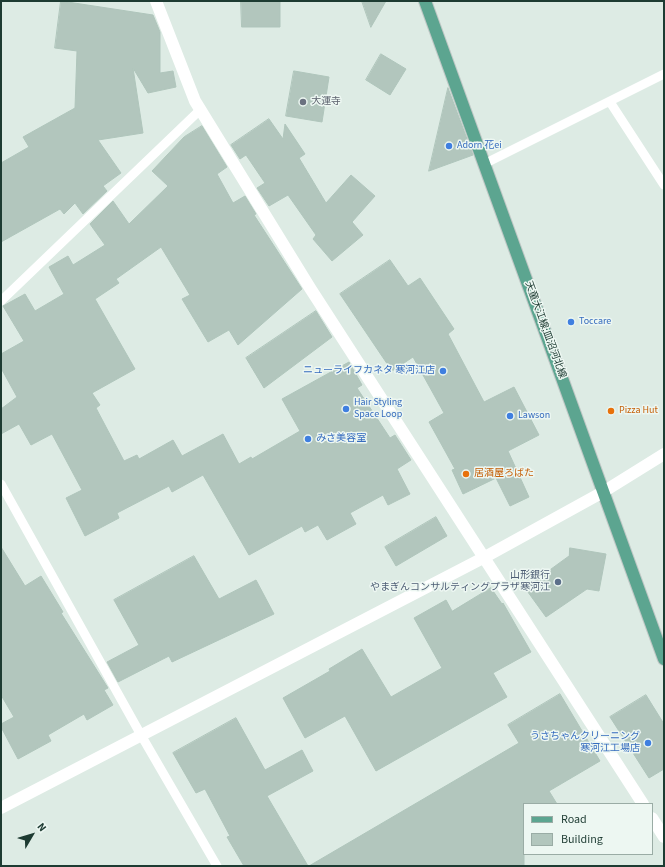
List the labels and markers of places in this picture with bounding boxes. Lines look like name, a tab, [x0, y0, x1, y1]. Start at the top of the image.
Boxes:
place label: 大運寺	[311, 96, 341, 108]
marker: 大運寺	[298, 97, 308, 107]
place label: Adorn 花ei	[457, 140, 502, 152]
marker: Adorn 花ei	[444, 141, 454, 151]
place label: Toccare	[579, 316, 611, 328]
marker: Toccare	[566, 317, 576, 327]
place label: ニューライフカネタ 寒河江店	[303, 365, 435, 377]
marker: ニューライフカネタ 寒河江店	[438, 366, 448, 376]
place label: Hair Styling Space Loop	[354, 397, 402, 420]
marker: Hair Styling Space Loop	[341, 404, 351, 414]
place label: Pizza Hut	[619, 405, 658, 417]
marker: Pizza Hut	[606, 406, 616, 416]
place label: Lawson	[518, 410, 550, 422]
marker: Lawson	[505, 411, 515, 421]
place label: みさ美容室	[316, 433, 366, 445]
marker: みさ美容室	[303, 434, 313, 444]
place label: 居酒屋ろばた	[474, 468, 534, 480]
marker: 居酒屋ろばた	[461, 469, 471, 479]
place label: 山形銀行 やまぎんコンサルティングプラザ寒河江	[370, 570, 550, 594]
marker: 山形銀行 やまぎんコンサルティングプラザ寒河江	[553, 577, 563, 587]
place label: うさちゃんクリーニング 寒河江工場店	[530, 731, 640, 754]
marker: うさちゃんクリーニング 寒河江工場店	[643, 738, 653, 748]

